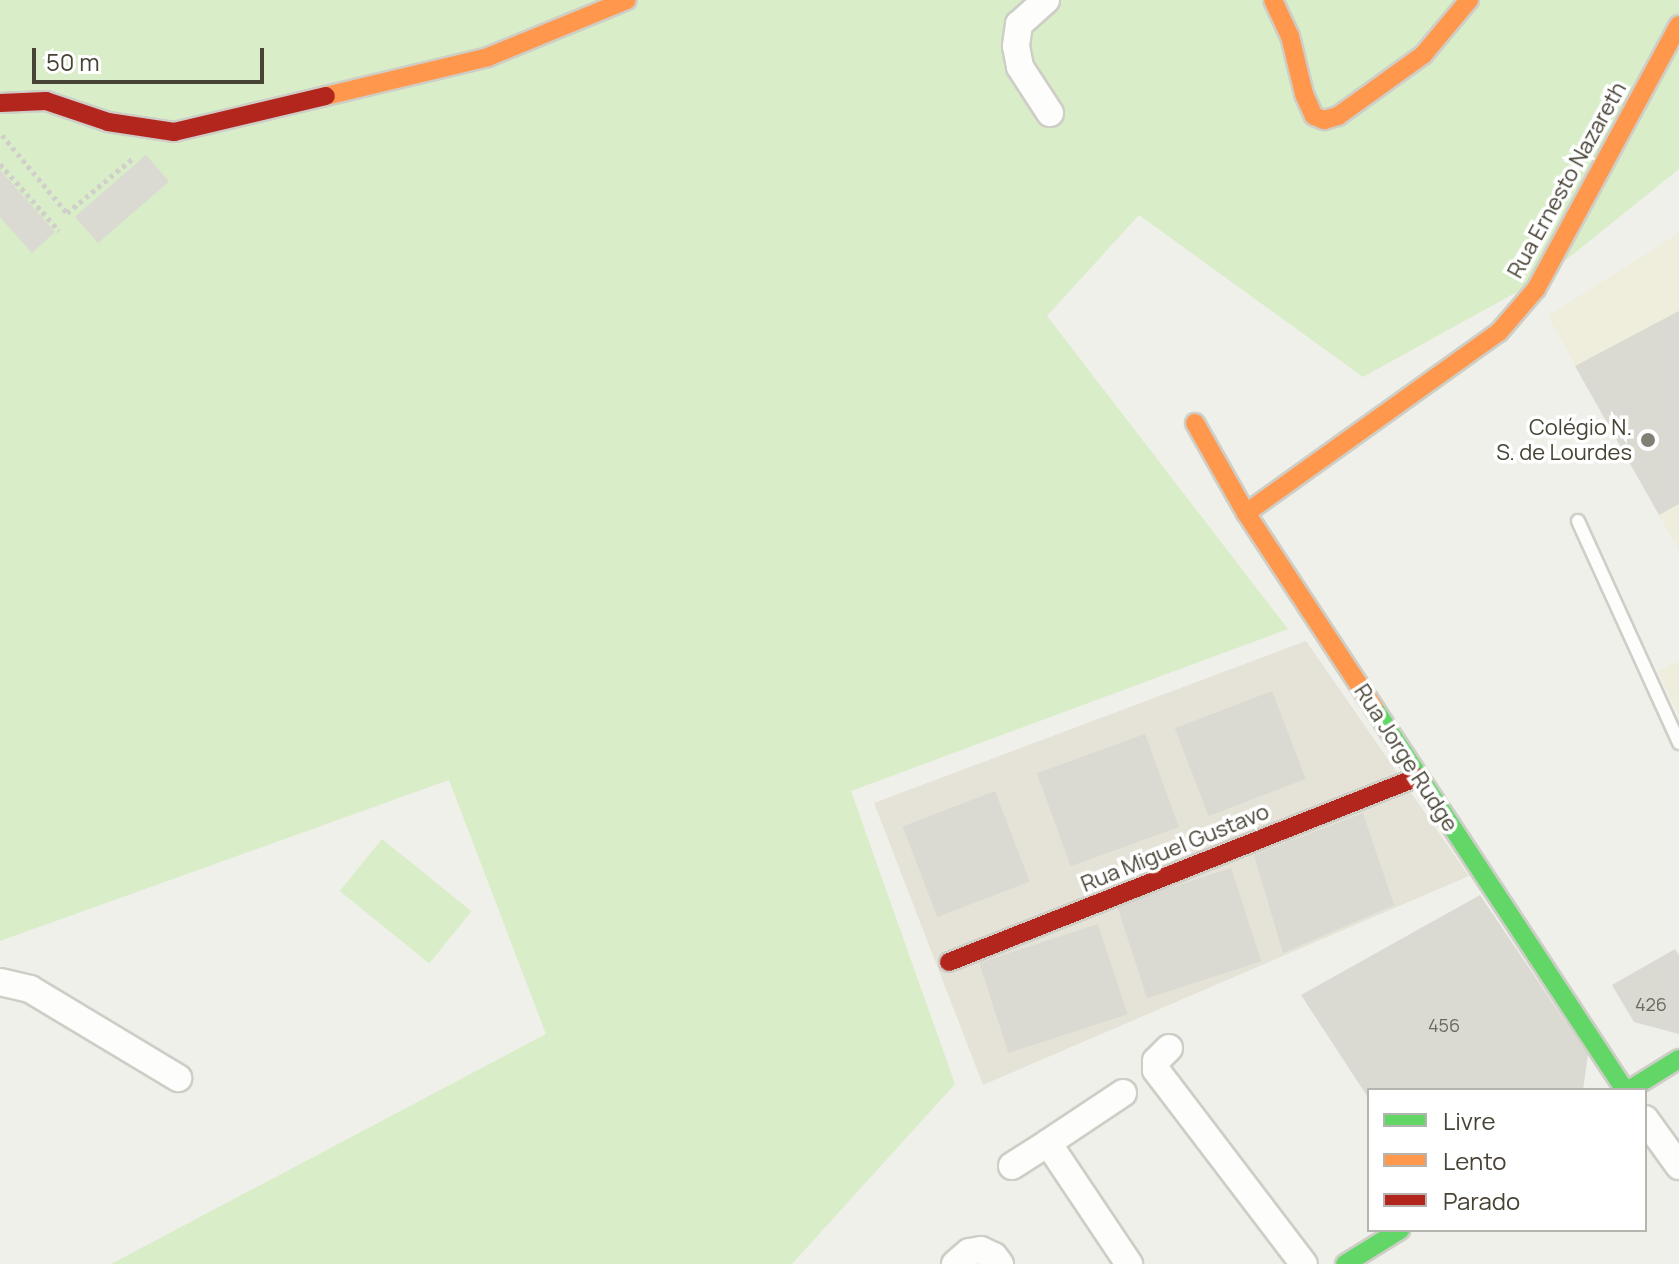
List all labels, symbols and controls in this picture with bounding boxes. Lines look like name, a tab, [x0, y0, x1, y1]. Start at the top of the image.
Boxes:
scale bar	[36, 32, 268, 82]
text: 50 m	[46, 45, 100, 78]
street label: Rua Ernesto Nazareth	[1502, 77, 1632, 283]
place label: Colégio N. S. de Lourdes	[1496, 414, 1632, 466]
marker: Colégio N. S. de Lourdes	[1639, 431, 1657, 449]
street label: Rua Jorge Rudge	[1349, 679, 1463, 837]
street label: Rua Miguel Gustavo	[1077, 798, 1273, 898]
house number: 426	[1635, 993, 1667, 1015]
house number: 456	[1428, 1014, 1460, 1036]
legend	[1367, 1088, 1647, 1232]
text: Livre	[1443, 1104, 1496, 1137]
text: Lento	[1443, 1144, 1507, 1177]
text: Parado	[1443, 1184, 1520, 1217]

